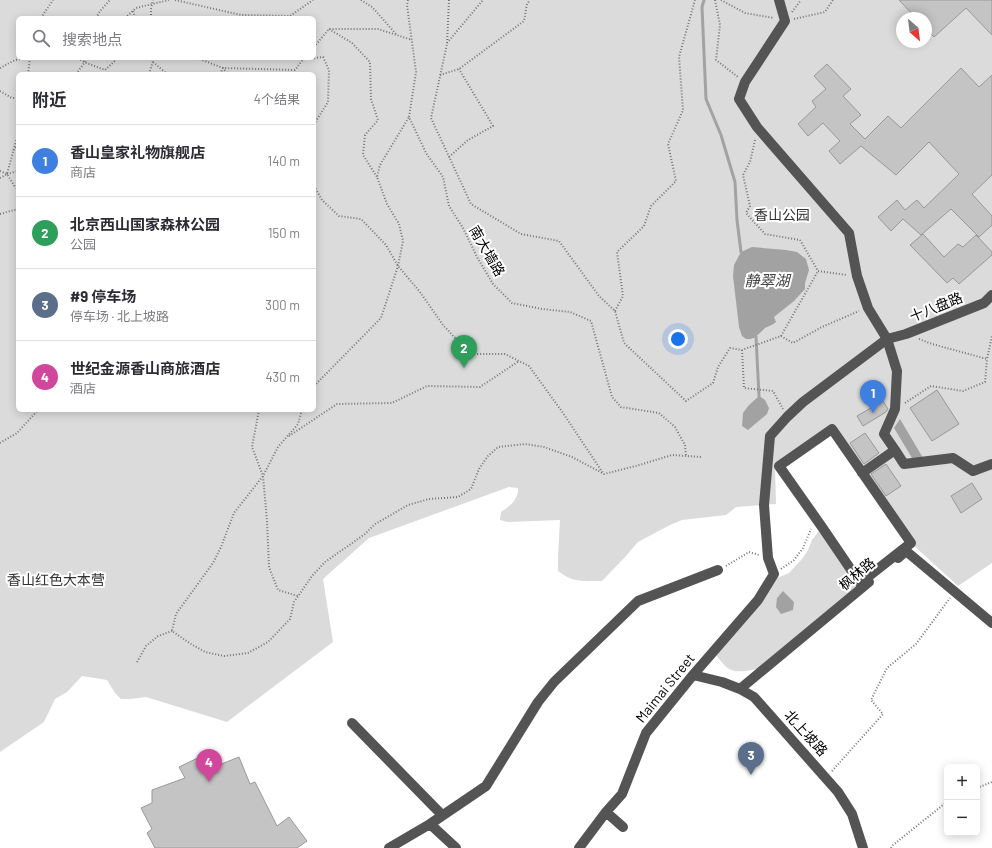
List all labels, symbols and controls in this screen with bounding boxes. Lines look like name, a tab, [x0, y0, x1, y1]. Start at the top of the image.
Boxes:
north arrow	[896, 12, 932, 48]
search box	[16, 16, 316, 60]
icon: search	[30, 27, 52, 49]
text: 搜索地点	[62, 30, 122, 48]
text: 附近	[32, 89, 66, 109]
text: 4个结果	[254, 91, 300, 107]
text: 香山皇家礼物旗舰店	[70, 143, 205, 161]
text: 1	[43, 153, 47, 169]
text: 140 m	[268, 153, 300, 169]
text: 商店	[70, 164, 96, 180]
park label: 香山公园	[754, 206, 810, 223]
text: 北京西山国家森林公园	[70, 215, 220, 233]
street label: 南大墙路	[466, 222, 509, 279]
text: 2	[41, 225, 49, 241]
text: 150 m	[268, 225, 300, 241]
text: 公园	[70, 236, 96, 252]
water label: 静翠湖	[744, 271, 791, 289]
text: #9 停车场	[70, 287, 136, 305]
street label: 十八盘路	[907, 288, 965, 325]
text: 3	[41, 297, 49, 313]
text: 300 m	[265, 297, 300, 313]
text: 停车场 · 北上坡路	[70, 308, 169, 324]
your location	[668, 329, 688, 349]
pin: 2	[451, 335, 477, 368]
text: 世纪金源香山商旅酒店	[70, 359, 220, 377]
text: 4	[41, 369, 49, 385]
text: 430 m	[265, 369, 300, 385]
text: 酒店	[70, 380, 96, 396]
pin: 1	[860, 380, 886, 413]
street label: 枫林路	[835, 554, 878, 594]
park label: 香山红色大本营	[7, 571, 105, 588]
street label: Maimai Street	[632, 650, 698, 726]
street label: 北上坡路	[781, 706, 831, 759]
pin: 3	[738, 742, 764, 775]
pin: 4	[196, 749, 222, 782]
map controls	[944, 764, 980, 836]
button: +	[944, 764, 980, 800]
button: −	[944, 800, 980, 836]

